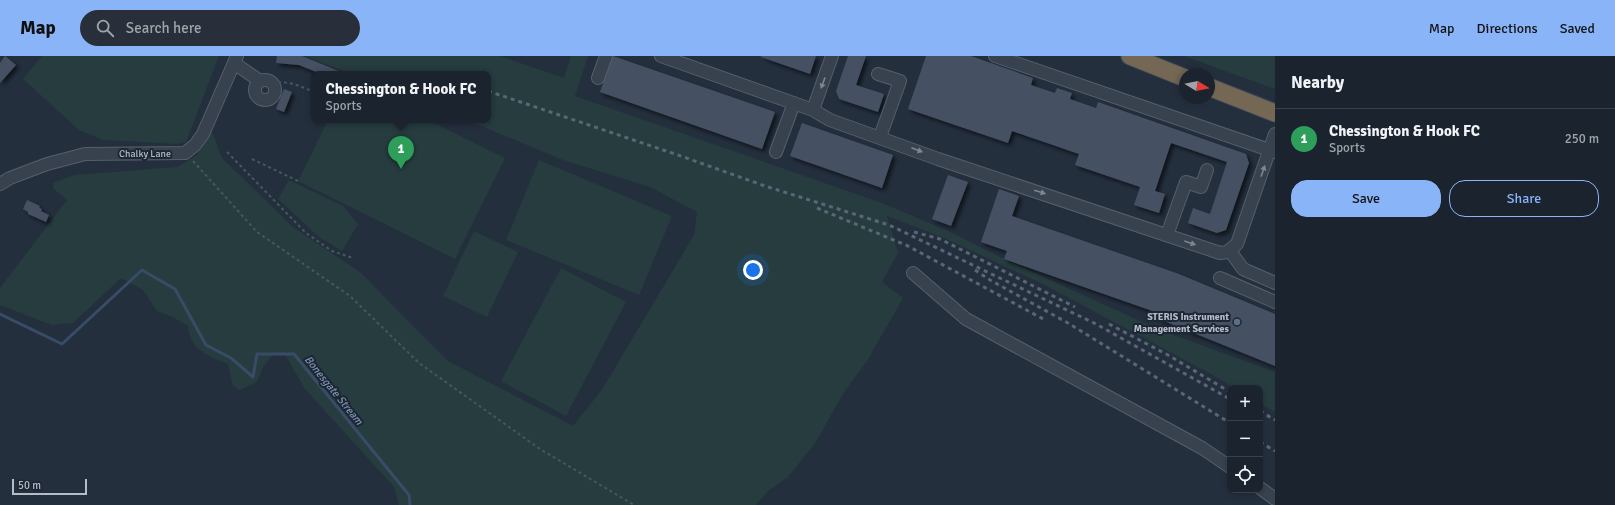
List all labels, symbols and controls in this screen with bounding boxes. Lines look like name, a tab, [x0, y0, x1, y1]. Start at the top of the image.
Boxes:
search box	[80, 10, 360, 46]
text: Map	[20, 16, 56, 40]
icon: search	[94, 17, 116, 39]
text: Search here	[126, 19, 201, 37]
text: Map	[1429, 20, 1455, 37]
text: Directions	[1477, 20, 1538, 37]
text: Saved	[1560, 20, 1595, 37]
north arrow	[1179, 68, 1215, 104]
popup	[311, 71, 491, 123]
text: Nearby	[1291, 72, 1344, 93]
one-way arrow	[819, 77, 825, 89]
text: Chessington & Hook FC	[326, 80, 476, 98]
text: Sports	[326, 98, 362, 114]
text: Chessington & Hook FC	[1329, 122, 1480, 140]
text: 1	[1300, 131, 1308, 147]
text: 250 m	[1565, 131, 1599, 147]
pin: 1	[388, 136, 414, 169]
text: Sports	[1329, 140, 1365, 156]
street label: Chalky Lane	[119, 148, 171, 160]
one-way arrow	[912, 148, 924, 154]
one-way arrow	[1260, 164, 1266, 176]
button: Save	[1291, 180, 1441, 217]
button: Share	[1449, 180, 1599, 217]
one-way arrow	[1034, 189, 1046, 195]
one-way arrow	[1184, 240, 1196, 246]
your location	[743, 260, 763, 280]
place label: STERIS Instrument Management Services	[1134, 311, 1230, 335]
marker: STERIS Instrument Management Services	[1232, 317, 1242, 327]
water label: Bonesgate Stream	[302, 353, 366, 428]
map controls	[1227, 385, 1263, 493]
button: +	[1227, 385, 1263, 421]
button: −	[1227, 421, 1263, 457]
button: locate	[1227, 457, 1263, 493]
scale bar	[12, 477, 87, 496]
text: 50 m	[18, 479, 41, 492]

